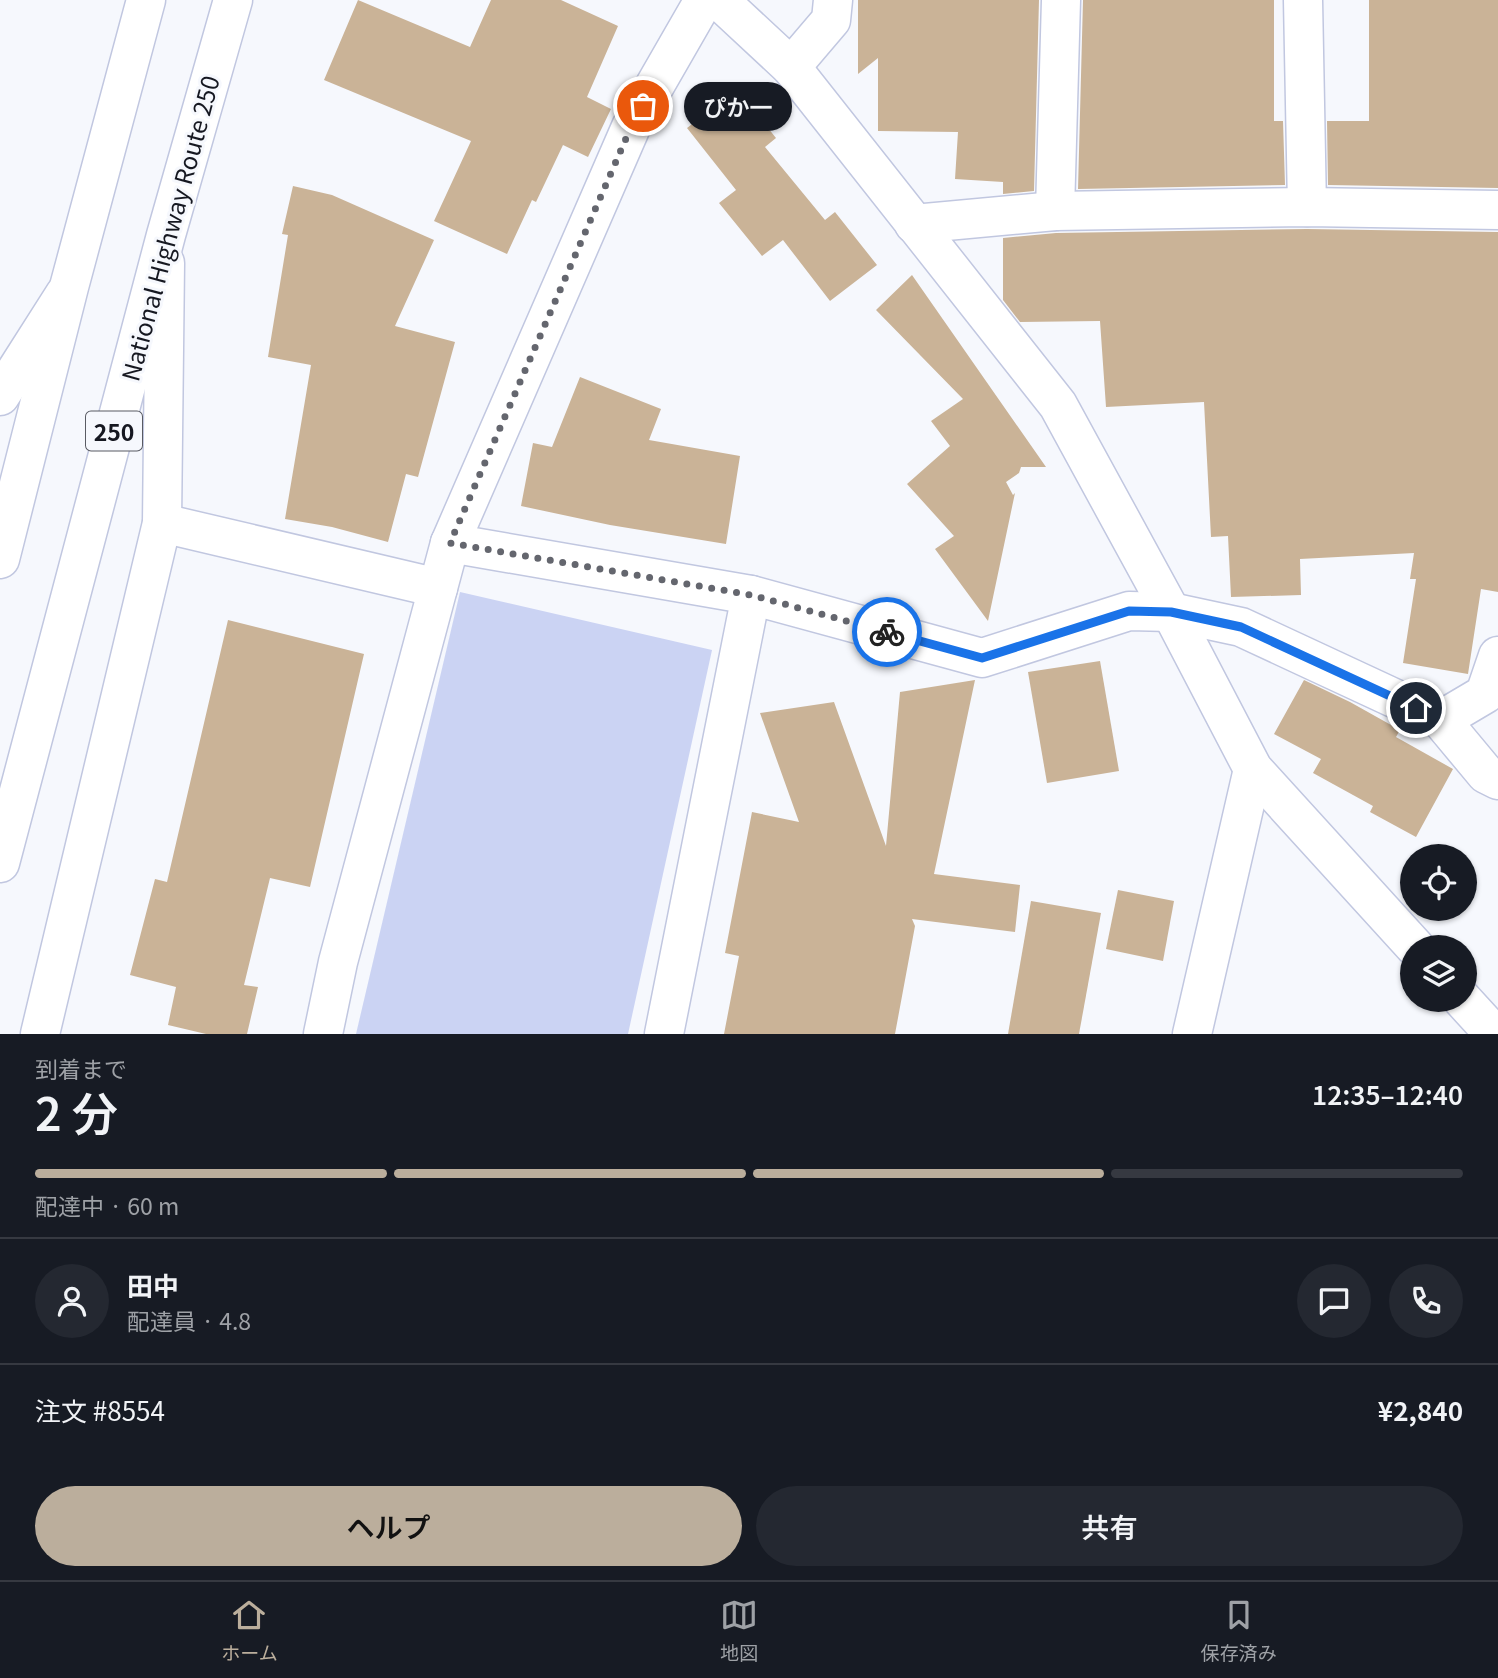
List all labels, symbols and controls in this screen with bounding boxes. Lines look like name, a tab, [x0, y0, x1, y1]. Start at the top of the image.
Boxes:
street label: National Highway Route 250	[111, 71, 227, 385]
pin	[613, 76, 673, 136]
callout: ぴか一	[685, 82, 794, 130]
icon: bag	[624, 87, 662, 125]
text: ぴか一	[704, 89, 773, 123]
road number: 250	[86, 412, 142, 450]
courier	[852, 597, 922, 667]
icon: bike	[868, 613, 906, 651]
pin	[1386, 678, 1446, 738]
icon: home	[1397, 689, 1435, 727]
map controls	[1400, 844, 1477, 1012]
button: locate	[1400, 844, 1477, 921]
button: layers	[1400, 935, 1477, 1012]
text: 到着まで	[35, 1051, 127, 1085]
text: 12:35–12:40	[1312, 1075, 1463, 1112]
text: 2 分	[35, 1078, 118, 1144]
text: 配達中 · 60 m	[35, 1188, 179, 1222]
button: person	[35, 1264, 109, 1338]
button: chat	[1297, 1264, 1371, 1338]
button: phone	[1389, 1264, 1463, 1338]
text: 田中	[127, 1266, 179, 1303]
text: 配達員 · 4.8	[127, 1303, 251, 1337]
text: 注文 #8554	[35, 1391, 165, 1428]
text: ¥2,840	[1378, 1391, 1463, 1428]
button: ヘルプ	[35, 1486, 742, 1566]
button: 共有	[756, 1486, 1463, 1566]
tab: ホーム	[221, 1596, 278, 1665]
tab: 地図	[720, 1596, 758, 1665]
tab: 保存済み	[1201, 1596, 1277, 1665]

